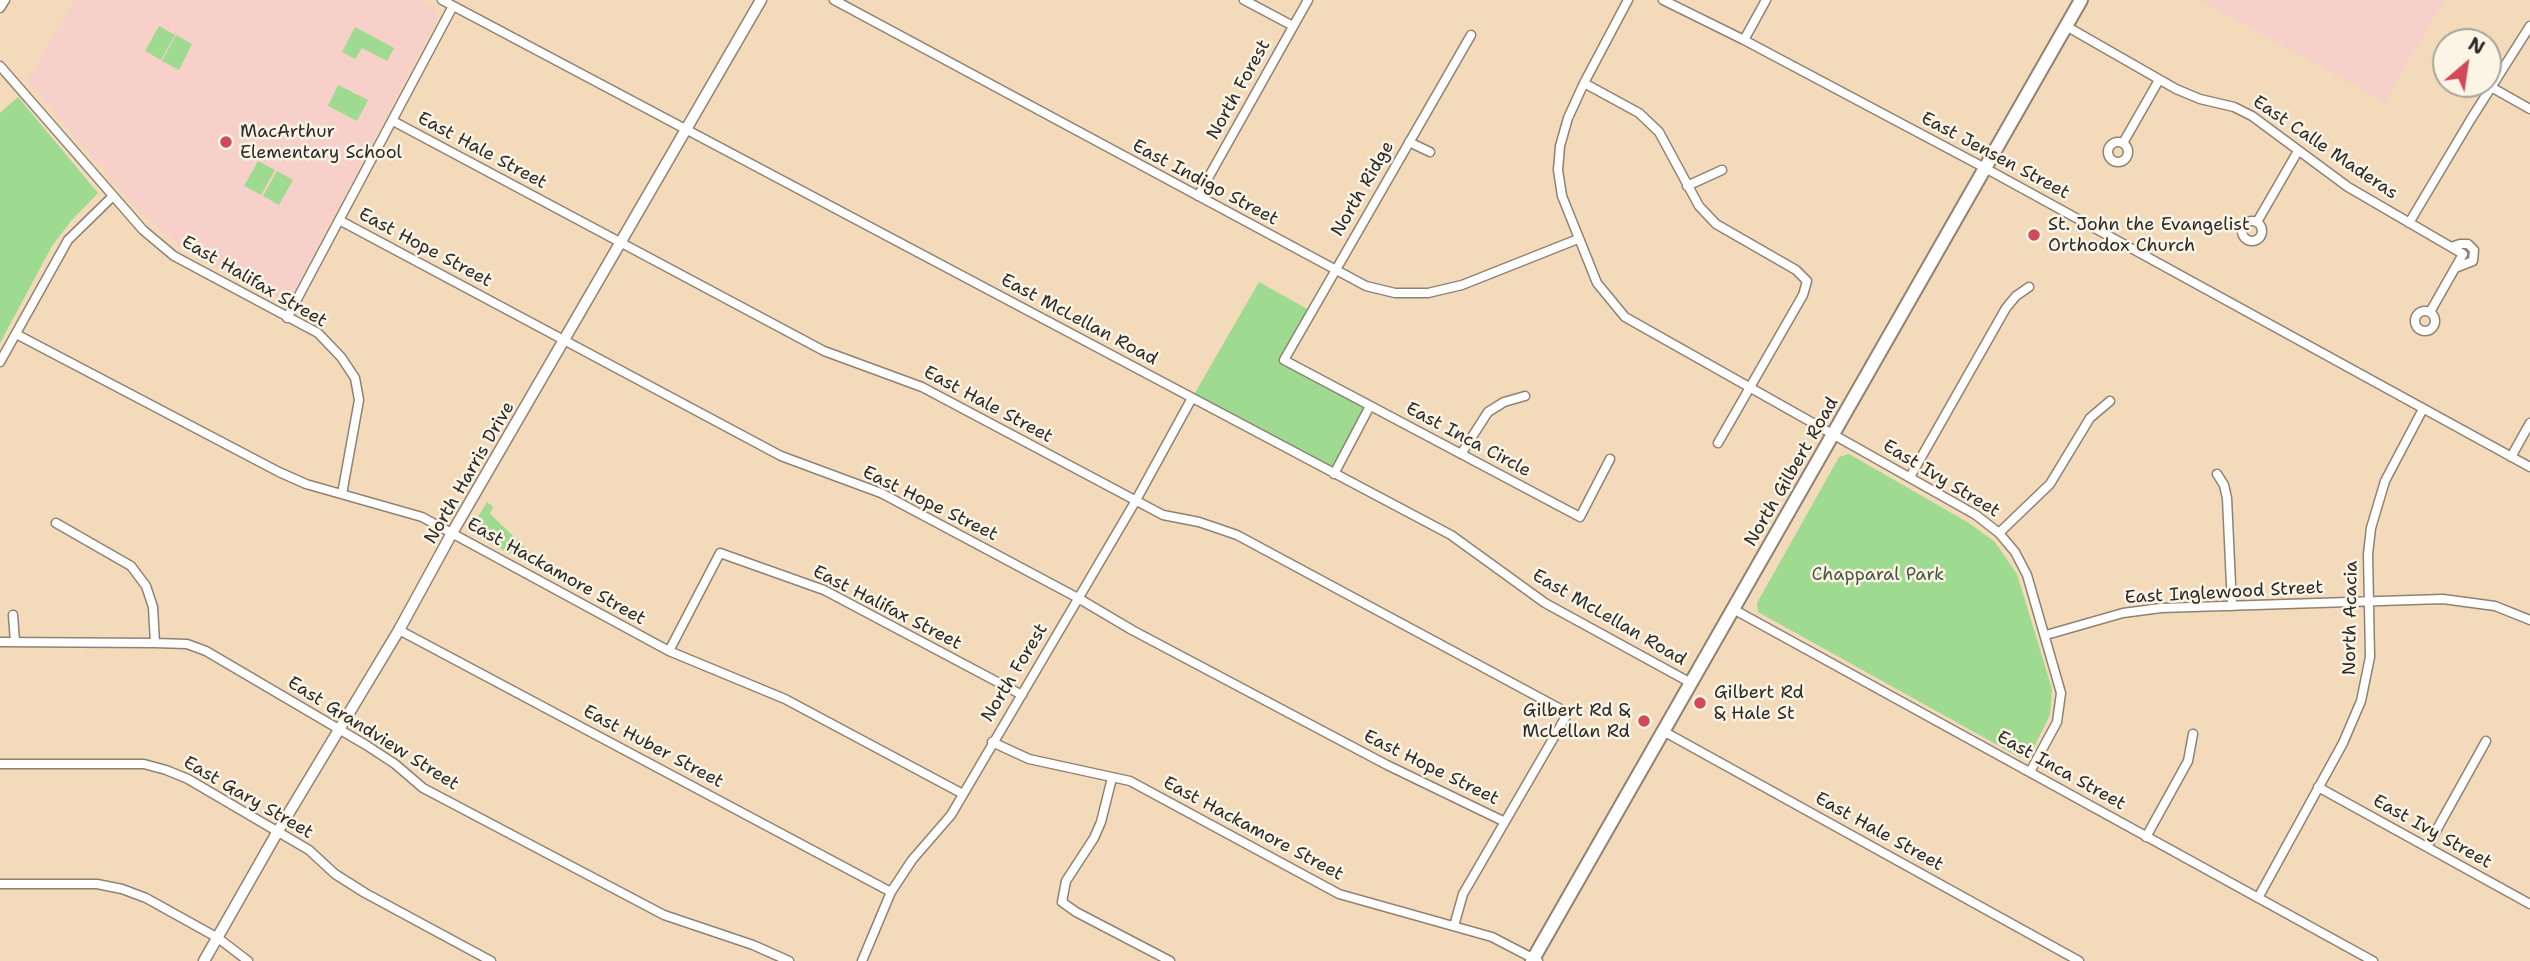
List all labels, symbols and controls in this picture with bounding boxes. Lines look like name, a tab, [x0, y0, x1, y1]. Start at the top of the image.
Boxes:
north arrow	[2432, 28, 2502, 98]
text: N	[2464, 31, 2489, 61]
street label: North Forest	[1203, 36, 1275, 144]
street label: East Calle Maderas	[2248, 91, 2402, 205]
street label: East Hale Street	[414, 108, 550, 194]
street label: East Jensen Street	[1917, 108, 2073, 204]
place label: MacArthur Elementary School	[240, 121, 402, 164]
marker: MacArthur Elementary School	[218, 134, 234, 150]
street label: East Indigo Street	[1128, 135, 1282, 231]
street label: North Ridge	[1327, 137, 1399, 241]
street label: East Hope Street	[355, 204, 495, 292]
place label: St. John the Evangelist Orthodox Church	[2048, 214, 2250, 256]
marker: St. John the Evangelist Orthodox Church	[2026, 227, 2042, 243]
street label: East Halifax Street	[177, 232, 331, 332]
street label: East McLellan Road	[997, 270, 1161, 370]
street label: East Hale Street	[920, 362, 1056, 448]
street label: North Gilbert Road	[1740, 393, 1844, 551]
street label: North Harris Drive	[420, 398, 520, 548]
street label: East Inca Circle	[1402, 398, 1534, 482]
street label: East Ivy Street	[1879, 436, 2003, 522]
street label: East Hope Street	[859, 462, 1001, 546]
street label: East Hackamore Street	[463, 514, 649, 630]
street label: North Acacia	[2339, 560, 2363, 676]
street label: East Halifax Street	[809, 561, 965, 655]
park label: Chapparal Park	[1812, 564, 1944, 586]
street label: East McLellan Road	[1528, 565, 1690, 671]
street label: East Inglewood Street	[2124, 577, 2324, 609]
street label: North Forest	[977, 620, 1053, 726]
street label: East Grandview Street	[283, 672, 463, 796]
place label: Gilbert Rd & Hale St	[1714, 682, 1804, 724]
marker: Gilbert Rd & Hale St	[1692, 695, 1708, 711]
place label: Gilbert Rd & McLellan Rd	[1522, 700, 1630, 742]
street label: East Huber Street	[579, 701, 727, 793]
marker: Gilbert Rd & McLellan Rd	[1636, 713, 1652, 729]
street label: East Hope Street	[1360, 726, 1502, 810]
street label: East Inca Street	[1993, 727, 2129, 815]
street label: East Gary Street	[179, 752, 317, 844]
street label: East Hackamore Street	[1159, 772, 1347, 886]
street label: East Hale Street	[1811, 788, 1947, 876]
street label: East Ivy Street	[2369, 790, 2495, 874]

